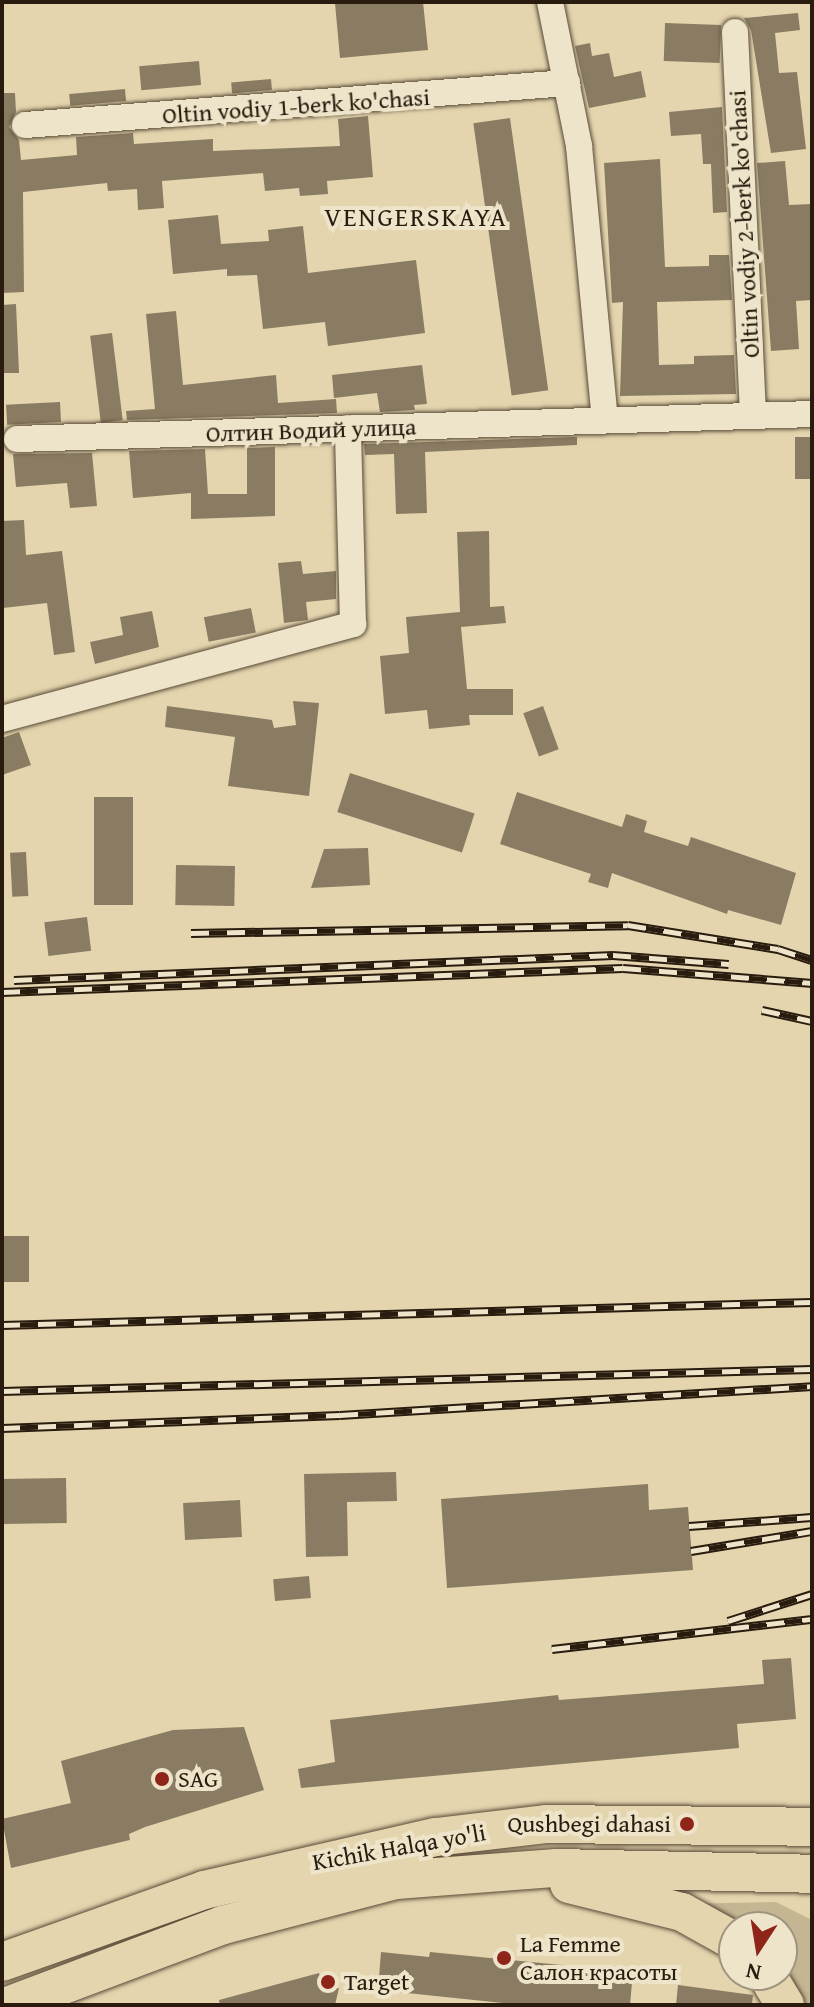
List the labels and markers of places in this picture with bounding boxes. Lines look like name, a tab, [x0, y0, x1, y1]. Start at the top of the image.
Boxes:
place label: SAG	[178, 1765, 218, 1793]
marker: SAG	[153, 1770, 171, 1788]
place label: Qushbegi dahasi	[508, 1810, 671, 1838]
marker: Qushbegi dahasi	[678, 1815, 696, 1833]
place label: La Femme Салон красоты	[520, 1930, 677, 1986]
marker: La Femme Салон красоты	[495, 1949, 513, 1967]
place label: Target	[344, 1968, 409, 1996]
marker: Target	[319, 1973, 337, 1991]

